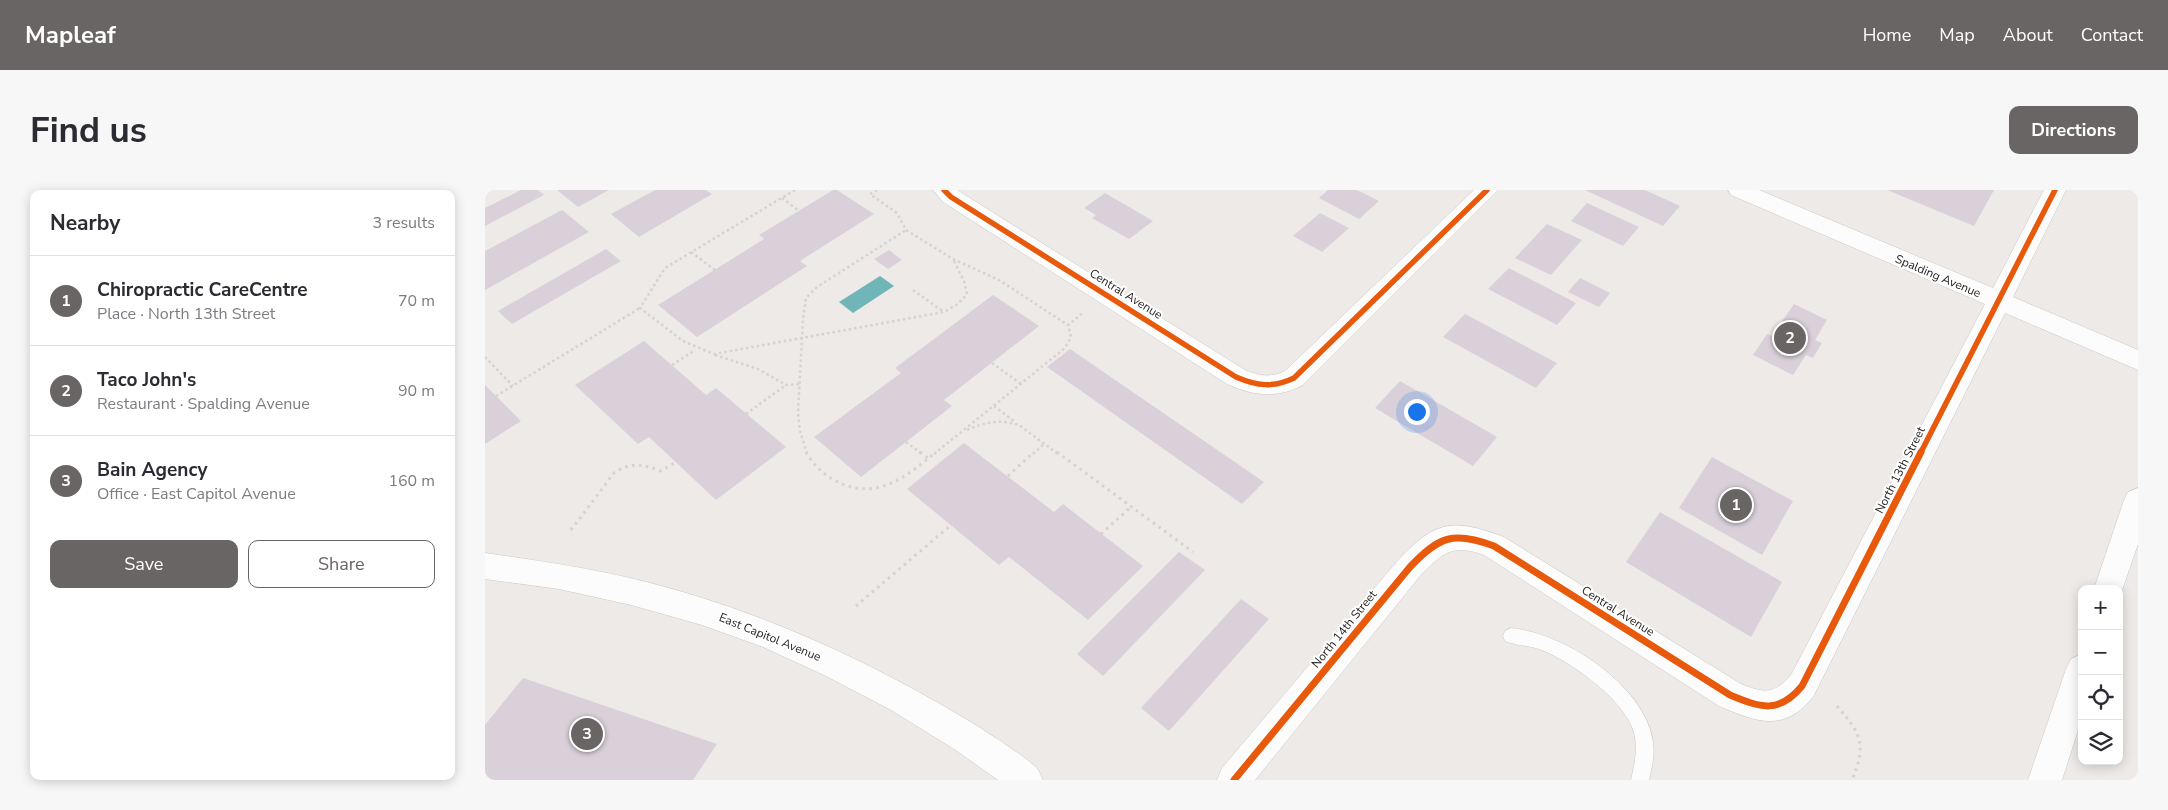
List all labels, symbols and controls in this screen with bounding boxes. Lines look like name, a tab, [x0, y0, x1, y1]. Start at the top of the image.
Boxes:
text: Mapleaf	[25, 19, 116, 51]
text: Home	[1863, 23, 1911, 47]
text: Map	[1939, 23, 1975, 47]
text: About	[2003, 23, 2053, 47]
text: Contact	[2081, 23, 2143, 47]
button: Directions	[2009, 106, 2138, 154]
text: Find us	[30, 107, 147, 154]
text: Nearby	[50, 209, 120, 237]
text: 3 results	[373, 212, 435, 234]
street label: Spalding Avenue	[1893, 251, 1983, 301]
street label: Central Avenue	[1087, 265, 1165, 323]
text: Chiropractic CareCentre	[97, 277, 308, 303]
text: 1	[61, 290, 71, 312]
text: 70 m	[398, 290, 435, 312]
text: Place · North 13th Street	[97, 303, 275, 325]
pin: 2	[1774, 319, 1806, 357]
text: Taco John's	[97, 367, 196, 393]
text: 2	[61, 380, 71, 402]
text: 90 m	[398, 380, 435, 402]
text: Restaurant · Spalding Avenue	[97, 393, 310, 415]
your location	[1404, 399, 1430, 425]
street label: North 13th Street	[1871, 423, 1929, 516]
text: Bain Agency	[97, 457, 208, 483]
text: 3	[61, 470, 71, 492]
text: 160 m	[388, 470, 435, 492]
text: Office · East Capitol Avenue	[97, 483, 296, 505]
pin: 1	[1720, 486, 1752, 524]
button: Save	[50, 540, 238, 588]
button: Share	[248, 540, 435, 588]
street label: Central Avenue	[1579, 582, 1657, 640]
map controls	[2078, 585, 2123, 765]
button: +	[2078, 585, 2123, 630]
street label: North 14th Street	[1308, 586, 1381, 671]
street label: East Capitol Avenue	[717, 609, 823, 665]
button: −	[2078, 630, 2123, 675]
button: locate	[2078, 675, 2123, 720]
pin: 3	[571, 715, 603, 753]
button: layers	[2078, 720, 2123, 765]

